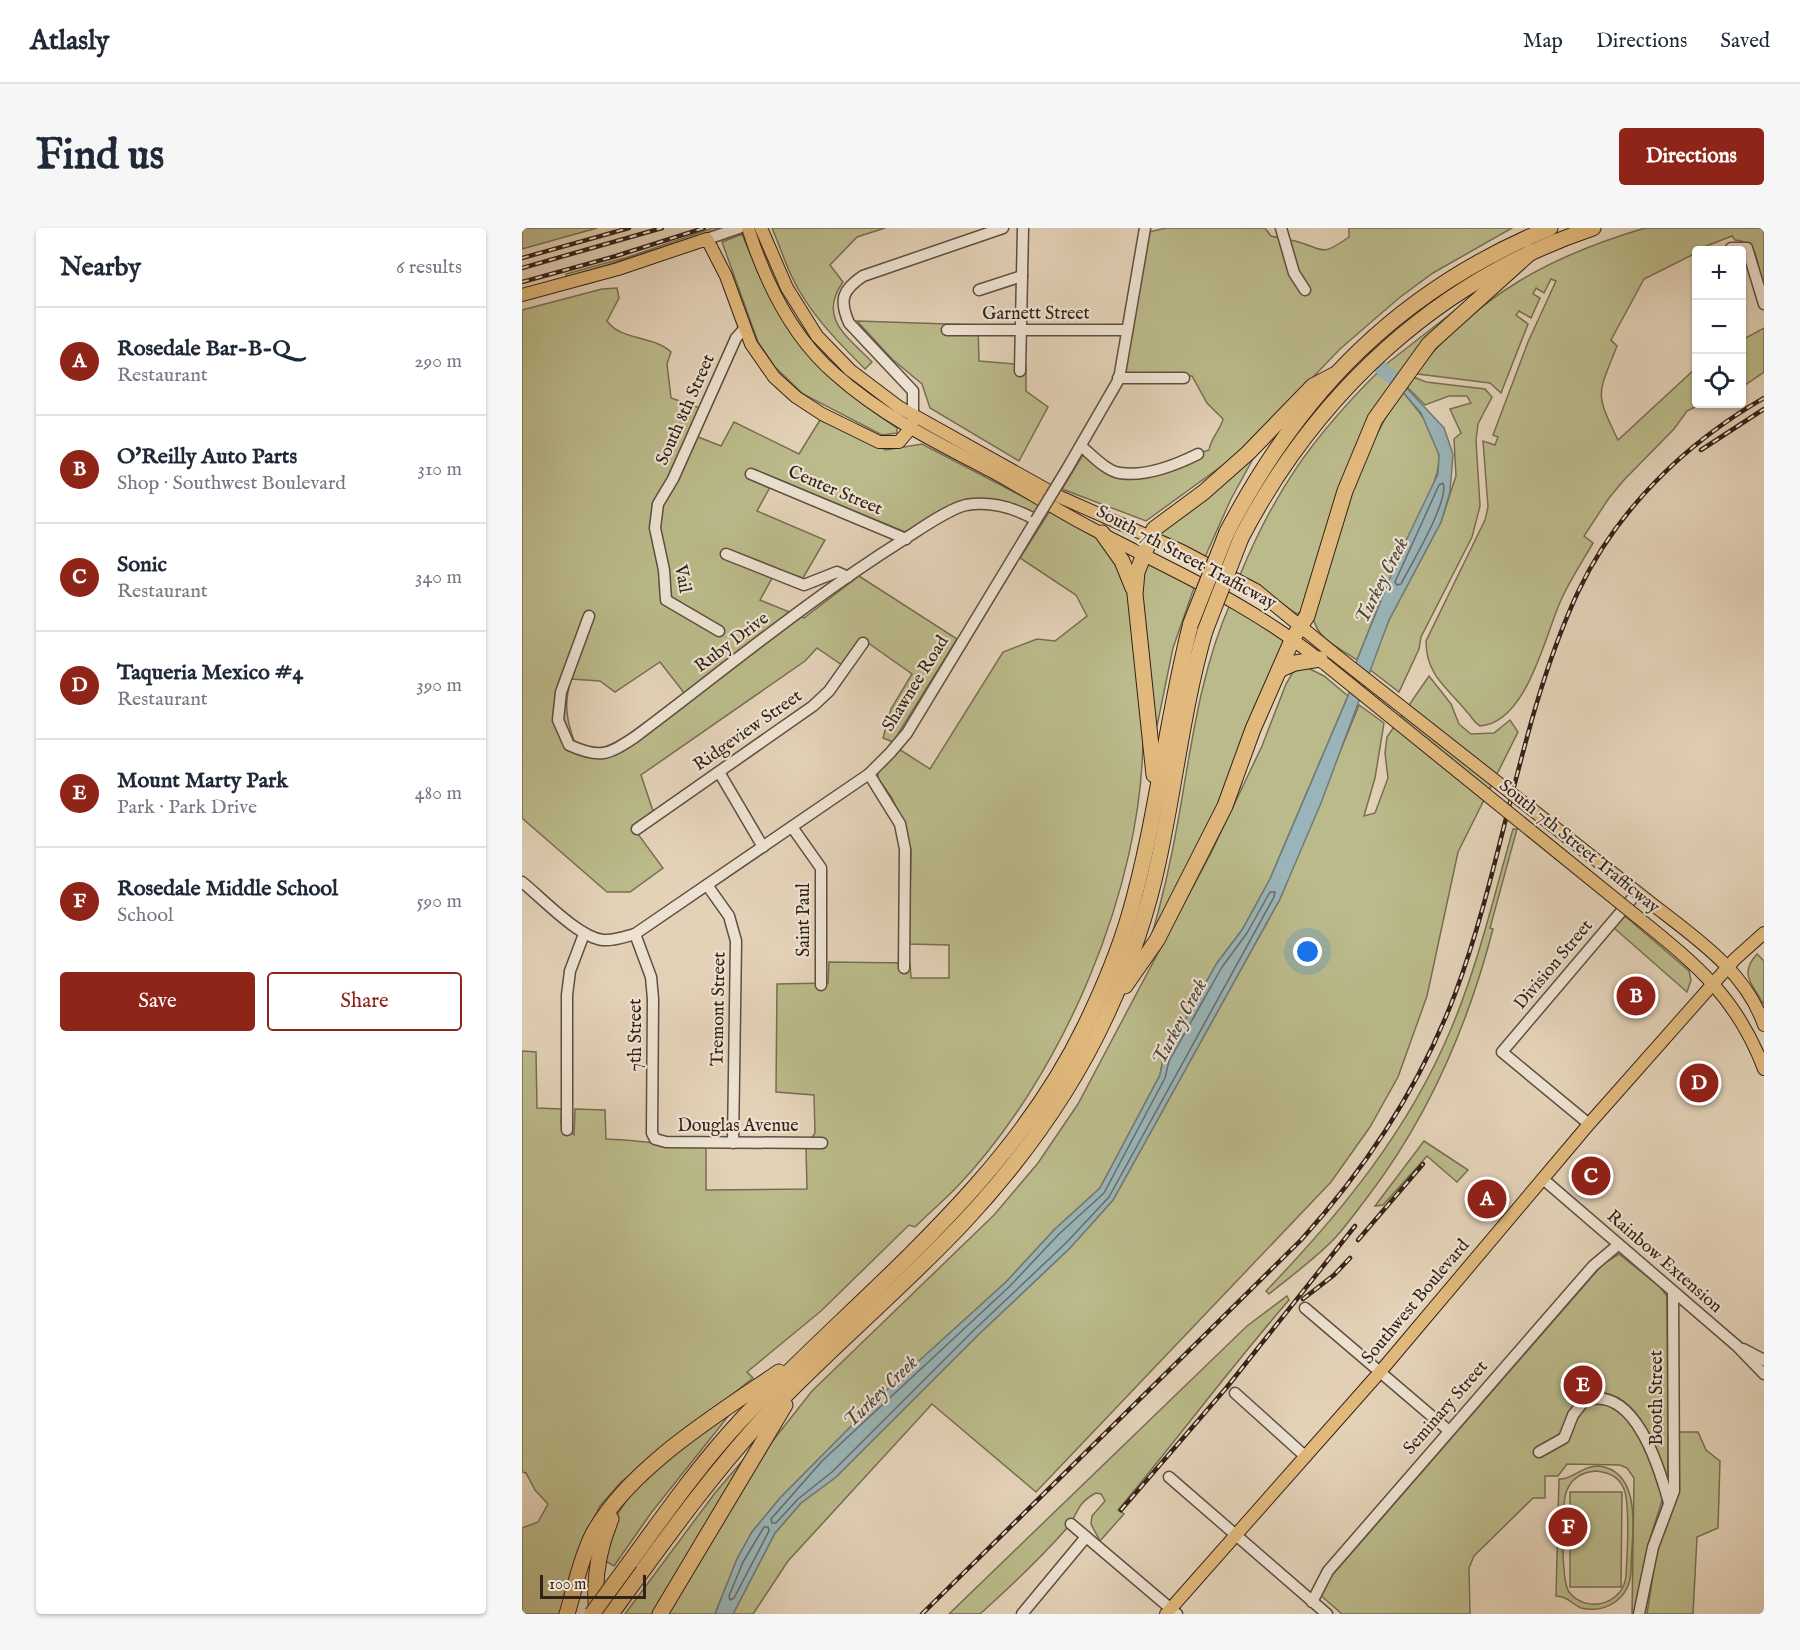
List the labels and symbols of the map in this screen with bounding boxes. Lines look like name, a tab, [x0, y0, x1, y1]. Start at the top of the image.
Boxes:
street label: Garnett Street	[982, 303, 1090, 326]
street label: South 8th Street	[651, 351, 721, 469]
street label: Center Street	[784, 461, 886, 521]
street label: South 7th Street Trafficway	[1092, 501, 1280, 615]
water label: Turkey Creek	[1350, 534, 1414, 628]
street label: Vail	[668, 562, 696, 595]
street label: Ruby Drive	[690, 608, 774, 678]
street label: Shawnee Road	[877, 631, 955, 736]
street label: Ridgeview Street	[689, 685, 807, 777]
street label: South 7th Street Trafficway	[1494, 775, 1664, 919]
street label: Saint Paul	[793, 883, 816, 957]
street label: Division Street	[1510, 915, 1598, 1015]
your location	[1293, 937, 1322, 966]
street label: Tremont Street	[707, 952, 731, 1066]
pin: B	[1616, 974, 1656, 1018]
water label: Turkey Creek	[1147, 975, 1213, 1069]
street label: 7th Street	[625, 999, 648, 1071]
pin: D	[1680, 1060, 1718, 1106]
street label: Douglas Avenue	[677, 1115, 799, 1138]
pin: C	[1572, 1154, 1610, 1198]
pin: A	[1468, 1176, 1506, 1222]
street label: Rainbow Extension	[1601, 1205, 1727, 1319]
street label: Southwest Boulevard	[1357, 1235, 1475, 1369]
water label: Turkey Creek	[839, 1350, 923, 1434]
street label: Booth Street	[1646, 1350, 1669, 1446]
street label: Seminary Street	[1399, 1356, 1493, 1460]
pin: E	[1564, 1362, 1602, 1408]
pin: F	[1548, 1504, 1588, 1550]
scale bar	[540, 1572, 646, 1600]

